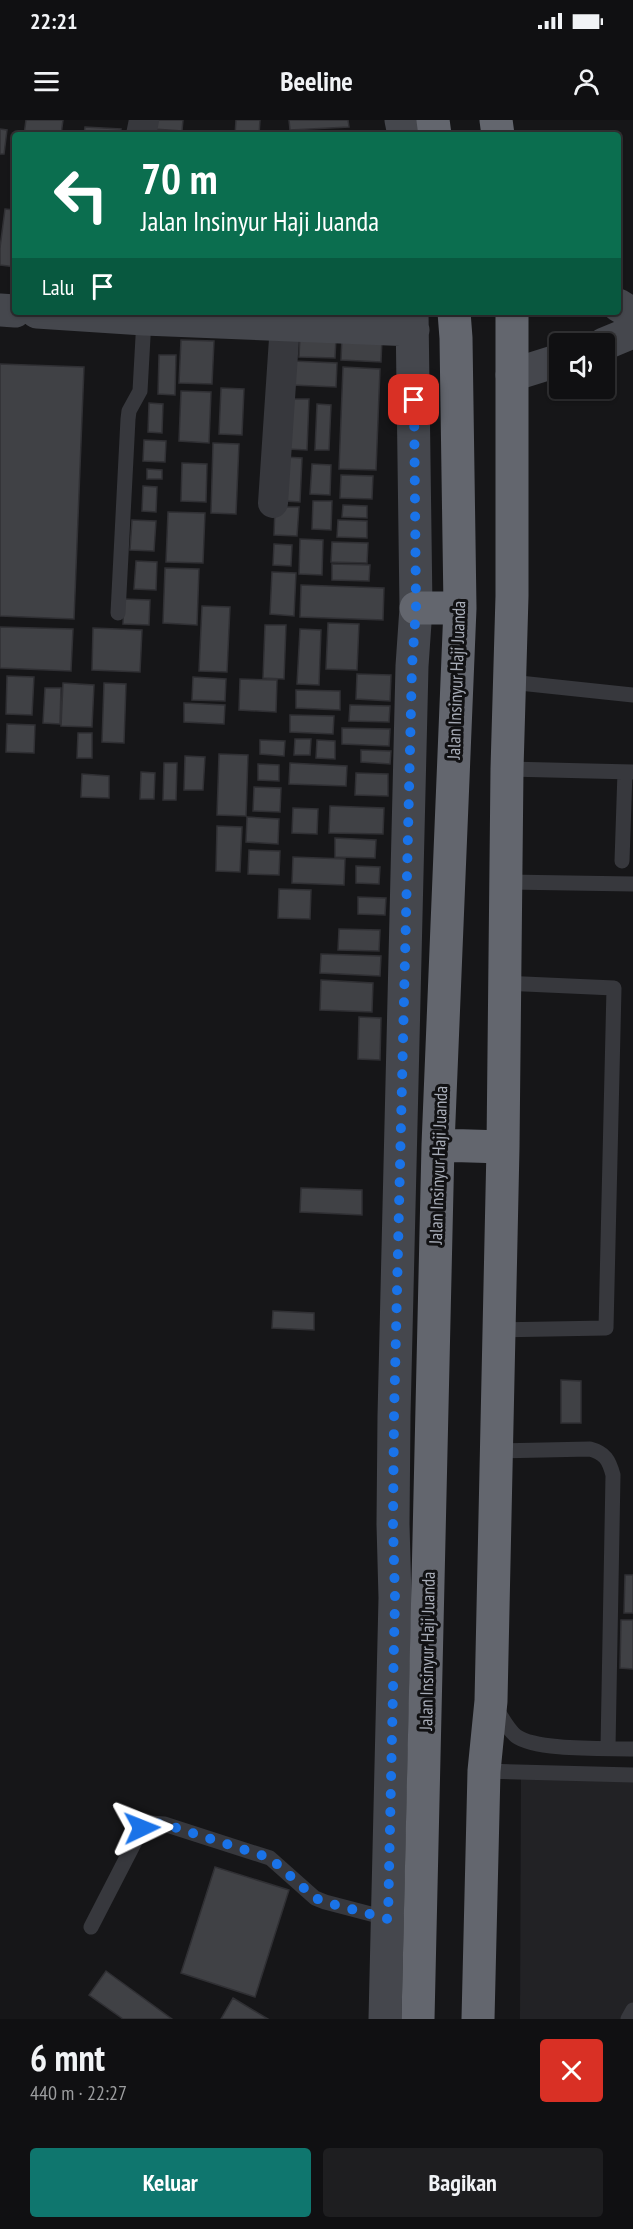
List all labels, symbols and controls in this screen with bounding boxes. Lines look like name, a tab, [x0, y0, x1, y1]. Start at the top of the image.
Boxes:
text: 22:21	[30, 7, 78, 35]
text: Beeline	[280, 64, 353, 98]
icon: menu	[30, 65, 63, 98]
icon: person	[570, 65, 603, 98]
text: 70 m	[141, 151, 218, 206]
icon: left	[42, 156, 120, 234]
text: Jalan Insinyur Haji Juanda	[141, 204, 379, 238]
icon: arrive	[86, 270, 119, 303]
text: Lalu	[42, 273, 74, 301]
map controls	[549, 333, 615, 399]
button: sound	[549, 333, 615, 399]
pin	[388, 374, 439, 425]
icon: arrive	[397, 383, 430, 416]
street label: Jalan Insinyur Haji Juanda	[442, 600, 470, 761]
street label: Jalan Insinyur Haji Juanda	[424, 1085, 452, 1246]
street label: Jalan Insinyur Haji Juanda	[414, 1571, 440, 1732]
position arrow	[110, 1796, 174, 1860]
text: 6 mnt	[30, 2034, 105, 2081]
button: close	[540, 2039, 603, 2102]
text: 440 m · 22:27	[30, 2080, 127, 2106]
button: Keluar	[30, 2148, 311, 2217]
button: Bagikan	[323, 2148, 603, 2217]

